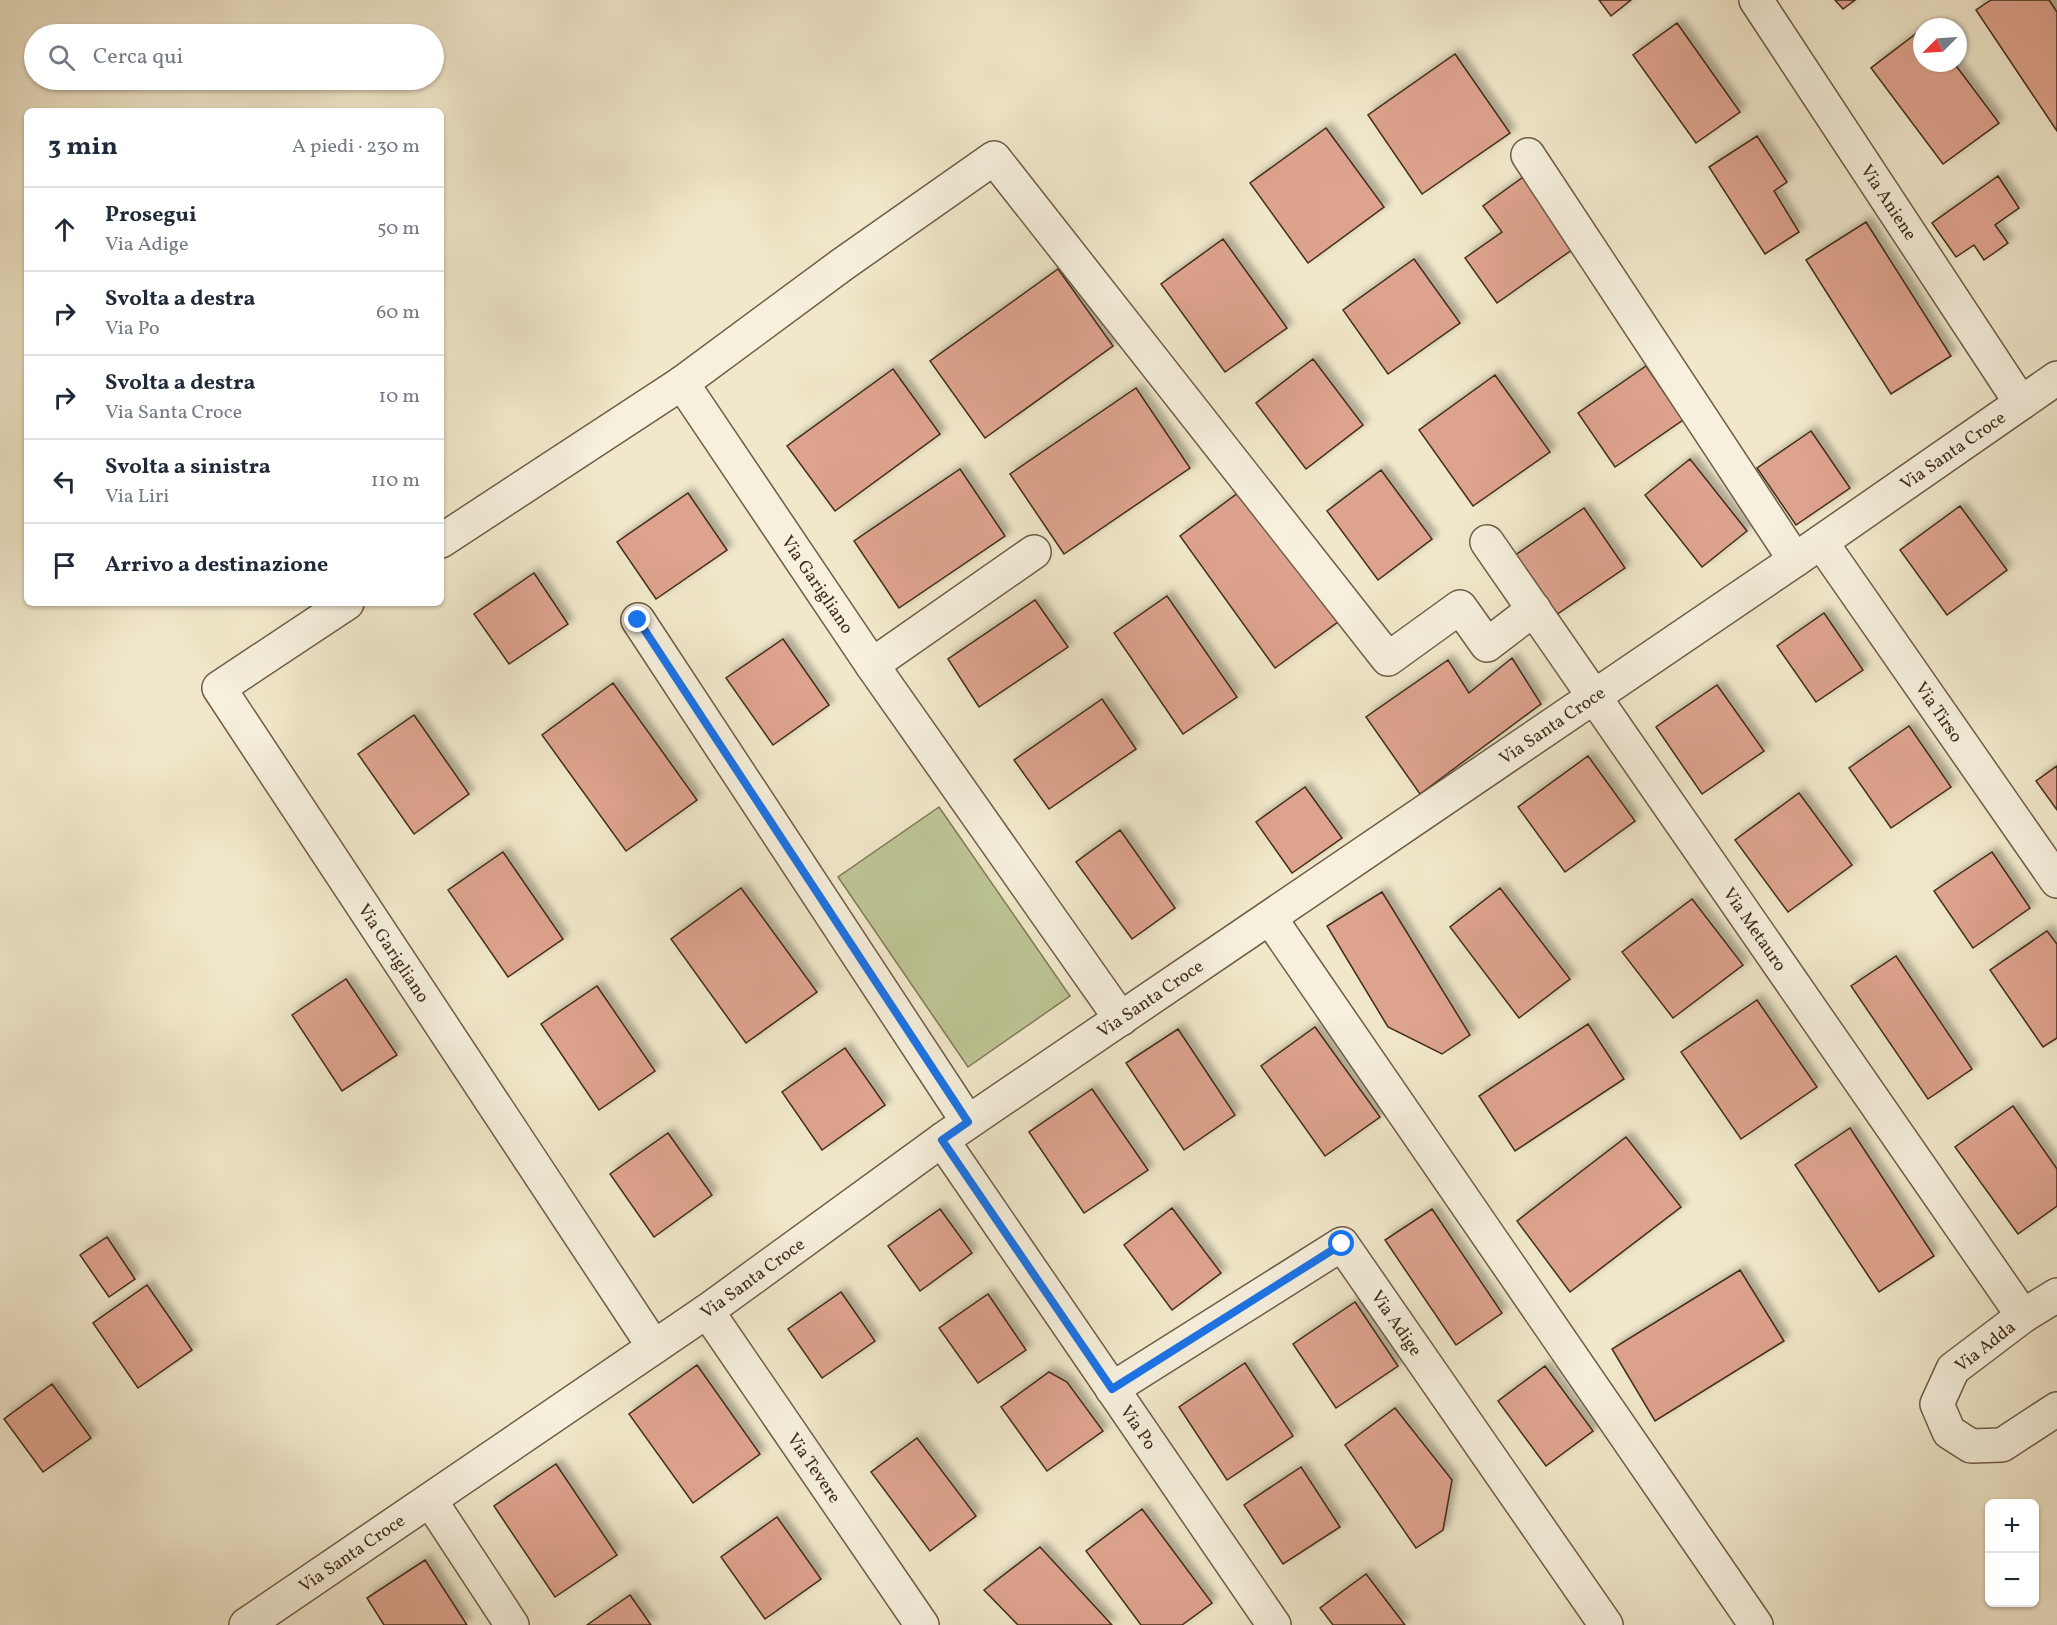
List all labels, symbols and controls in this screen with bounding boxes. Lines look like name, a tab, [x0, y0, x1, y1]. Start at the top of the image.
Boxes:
north arrow	[1913, 18, 1967, 72]
search box	[24, 24, 444, 90]
icon: search	[45, 41, 78, 74]
text: Cerca qui	[93, 42, 183, 73]
text: 3 min	[48, 129, 118, 165]
text: A piedi · 230 m	[292, 133, 420, 161]
street label: Via Aniene	[1854, 160, 1922, 246]
text: Prosegui	[105, 200, 197, 231]
icon: ahead	[48, 213, 81, 246]
text: 50 m	[377, 215, 420, 243]
text: Via Adige	[105, 231, 188, 259]
text: Svolta a destra	[105, 284, 256, 315]
icon: right	[48, 297, 81, 330]
text: 60 m	[376, 299, 420, 327]
text: Via Po	[105, 315, 160, 343]
text: Svolta a destra	[105, 368, 256, 399]
icon: right	[48, 381, 81, 414]
text: 10 m	[379, 383, 420, 411]
text: Via Santa Croce	[105, 399, 242, 427]
street label: Via Santa Croce	[1896, 406, 2011, 497]
text: Svolta a sinistra	[105, 452, 271, 483]
icon: left	[48, 465, 81, 498]
text: 110 m	[371, 467, 420, 495]
text: Via Liri	[105, 483, 169, 511]
street label: Via Garigliano	[774, 531, 859, 639]
icon: arrive	[48, 549, 81, 582]
text: Arrivo a destinazione	[105, 550, 328, 581]
route end	[624, 606, 650, 632]
street label: Via Tirso	[1908, 677, 1968, 748]
street label: Via Santa Croce	[1495, 681, 1611, 772]
street label: Via Metauro	[1716, 883, 1792, 977]
street label: Via Garigliano	[351, 899, 434, 1008]
street label: Via Santa Croce	[1093, 955, 1209, 1045]
route start	[1328, 1230, 1354, 1256]
street label: Via Santa Croce	[696, 1233, 811, 1326]
street label: Via Adige	[1364, 1286, 1427, 1362]
street label: Via Adda	[1950, 1315, 2022, 1379]
street label: Via Po	[1113, 1401, 1162, 1455]
street label: Via Tevere	[780, 1428, 846, 1509]
map controls	[1985, 1499, 2039, 1607]
button: +	[1985, 1499, 2039, 1553]
street label: Via Santa Croce	[295, 1509, 411, 1599]
button: −	[1985, 1553, 2039, 1607]

